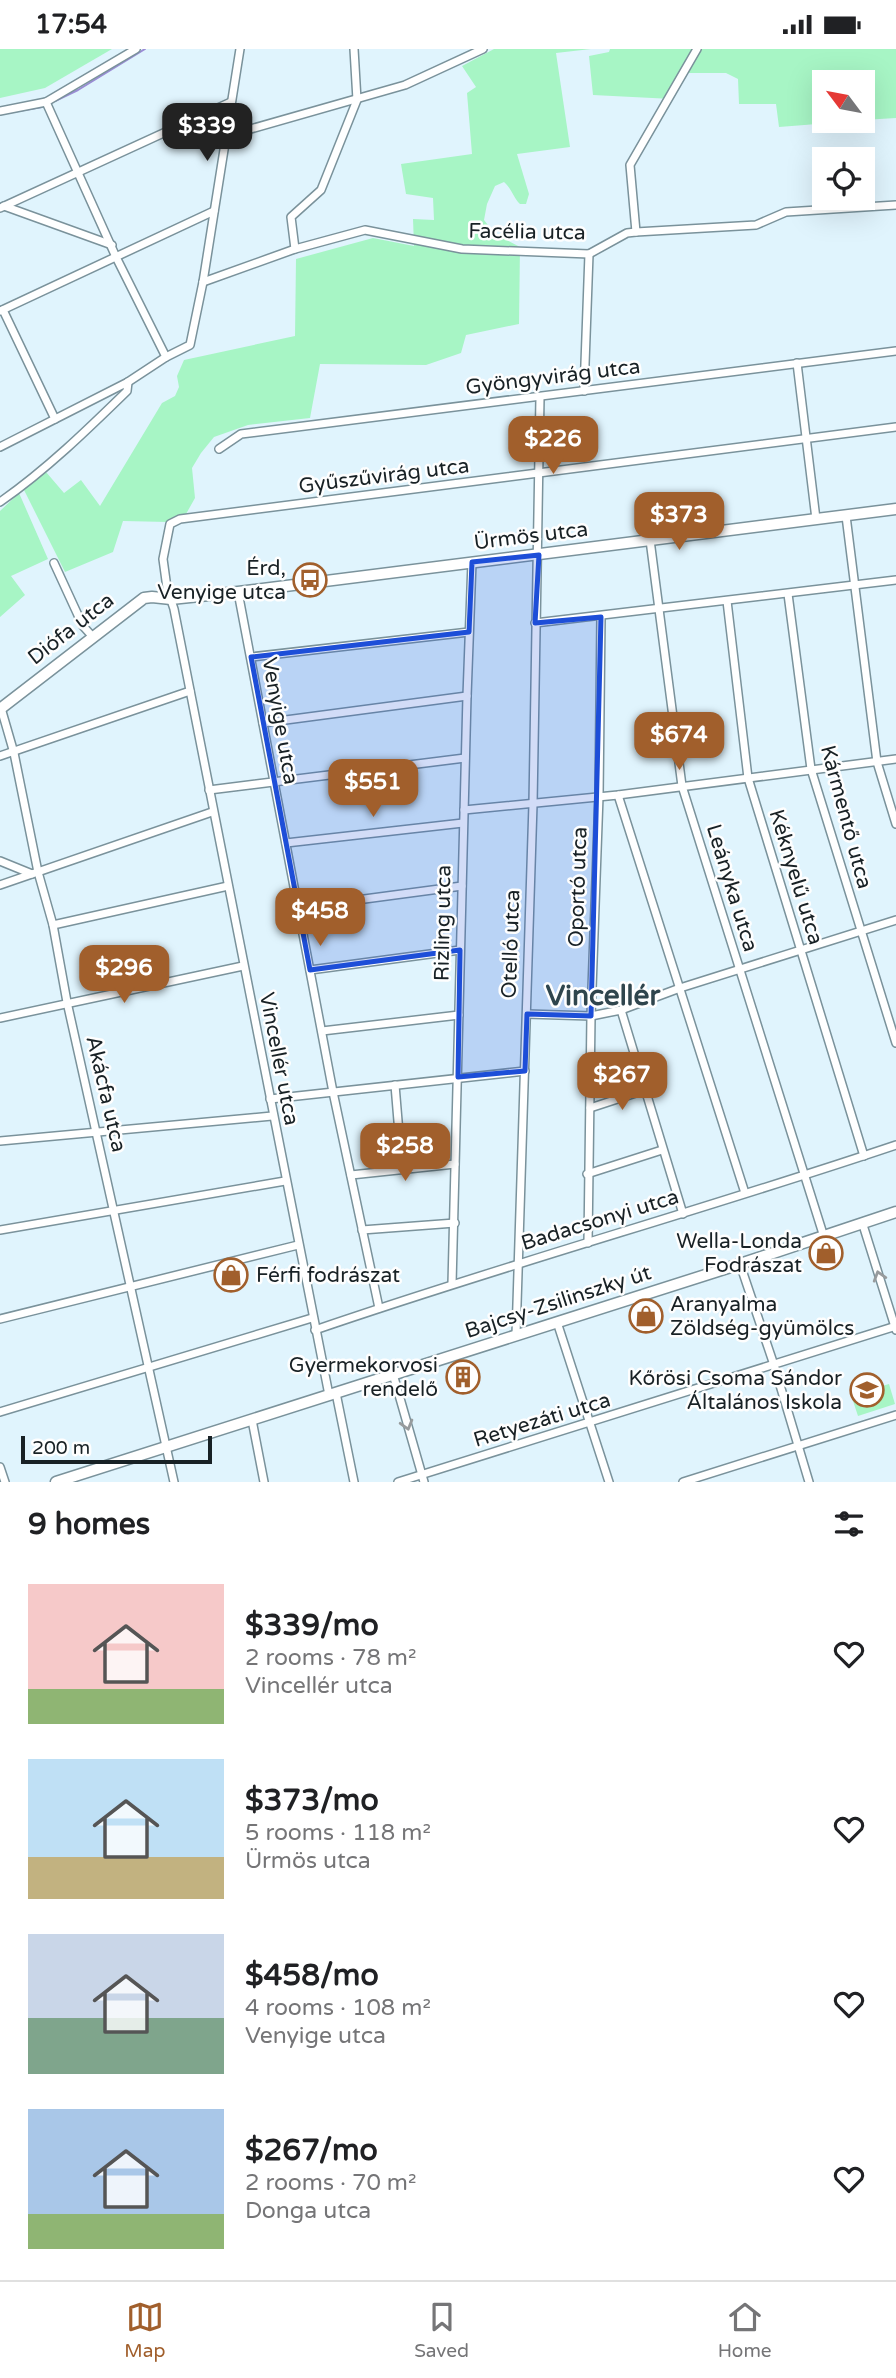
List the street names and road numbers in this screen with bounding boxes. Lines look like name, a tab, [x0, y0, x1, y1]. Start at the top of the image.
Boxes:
street label: Facélia utca	[468, 218, 586, 246]
street label: Gyöngyvirág utca	[464, 354, 642, 400]
street label: Gyűszűvirág utca	[297, 453, 471, 499]
street label: Ürmös utca	[472, 517, 590, 555]
street label: Diófa utca	[23, 588, 119, 670]
street label: Venyige utca	[257, 655, 303, 787]
street label: Kármentő utca	[815, 743, 877, 891]
street label: Kéknyelű utca	[764, 806, 828, 948]
street label: Leányka utca	[701, 821, 763, 955]
street label: Oportó utca	[563, 826, 593, 948]
street label: Rizling utca	[429, 865, 457, 981]
street label: Otelló utca	[497, 889, 525, 999]
street label: Vincellér utca	[254, 990, 304, 1128]
street label: Akácfa utca	[81, 1034, 131, 1154]
street label: Badacsonyi utca	[518, 1184, 682, 1256]
street label: Bajcsy-Zsilinszky út	[462, 1260, 654, 1344]
street label: Retyezáti utca	[470, 1387, 614, 1453]

